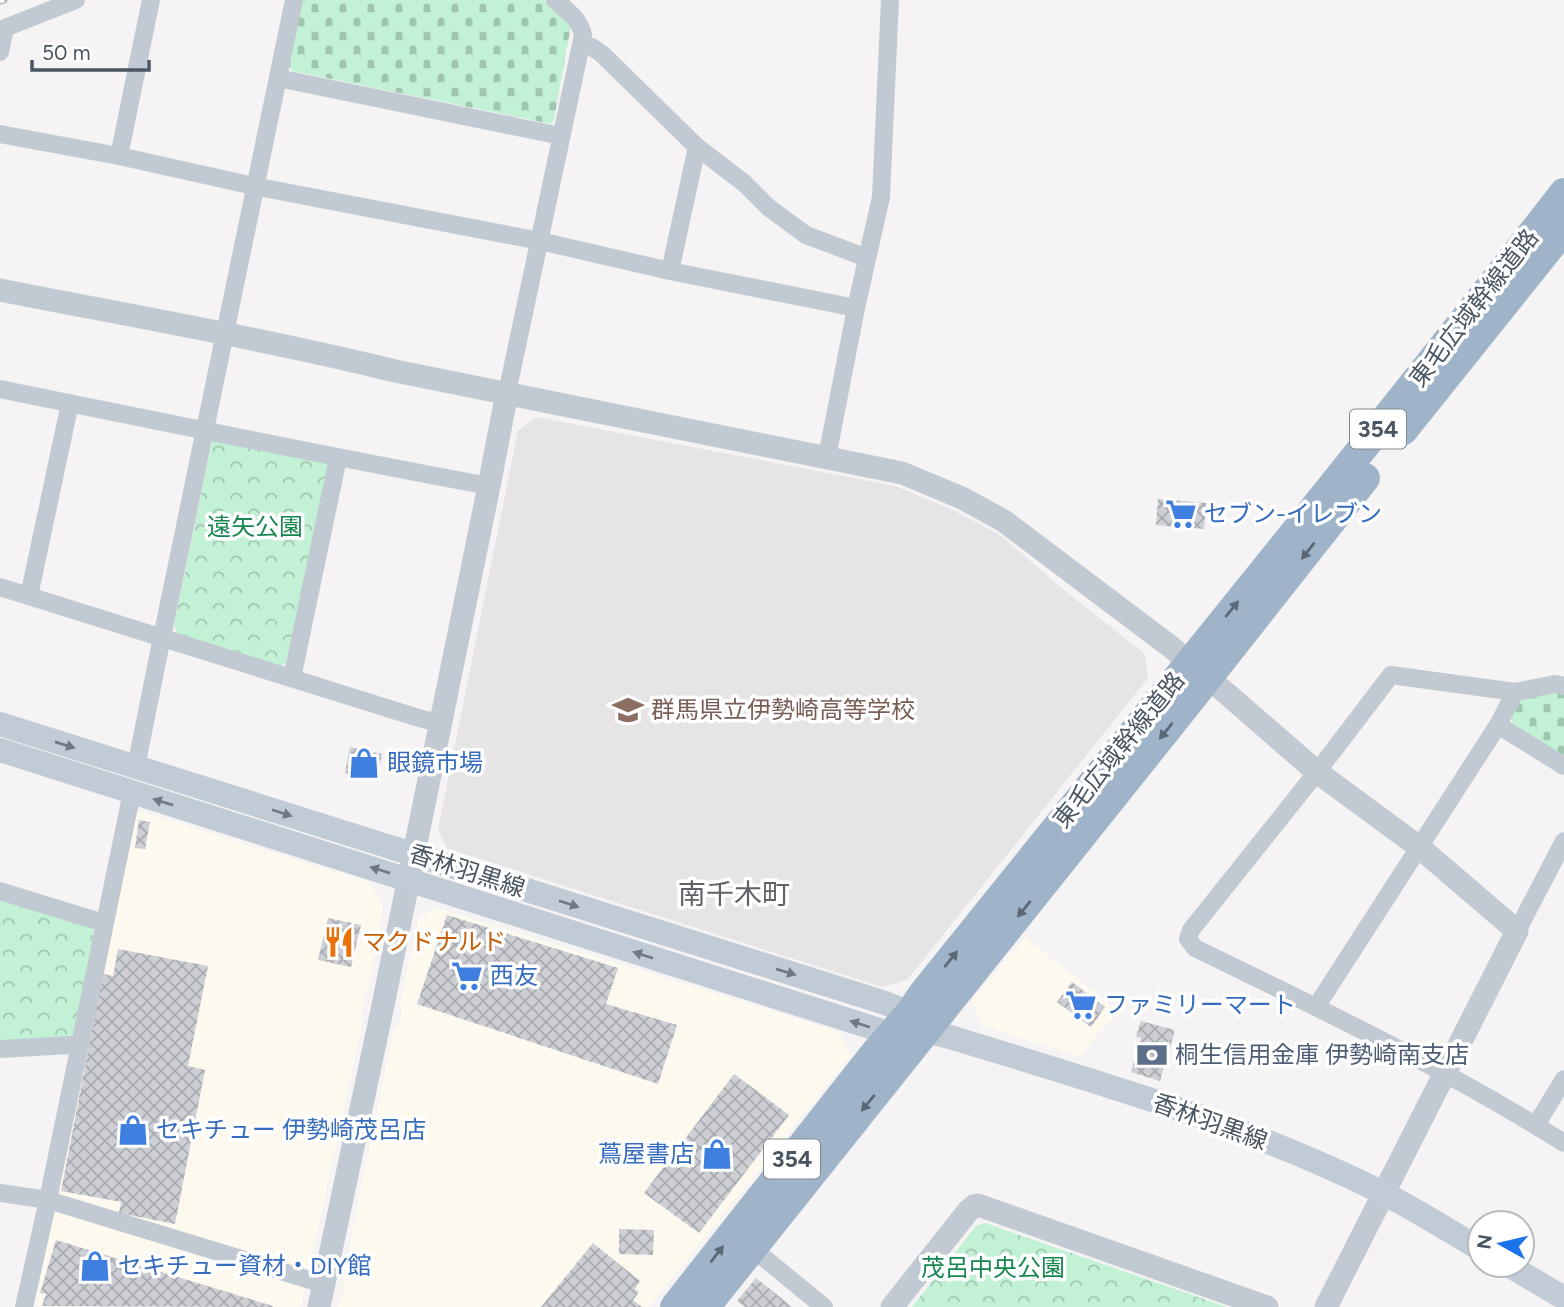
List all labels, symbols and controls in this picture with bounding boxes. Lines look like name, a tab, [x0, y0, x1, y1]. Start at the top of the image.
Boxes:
scale bar	[32, 28, 149, 72]
text: 50 m	[42, 40, 91, 65]
street label: 東毛広域幹線道路	[1403, 223, 1544, 392]
road number: 354	[1350, 410, 1406, 448]
supermarket icon: セブン-イレブン	[1164, 497, 1198, 531]
place label: セブン-イレブン	[1204, 499, 1382, 528]
park label: 遠矢公園	[207, 512, 303, 541]
one-way arrow	[1300, 541, 1315, 559]
one-way arrow	[1225, 600, 1240, 618]
street label: 東毛広域幹線道路	[1047, 666, 1190, 833]
school or university icon: 群馬県立伊勢崎高等学校	[611, 693, 645, 727]
place label: 群馬県立伊勢崎高等学校	[651, 695, 915, 724]
one-way arrow	[1158, 721, 1173, 739]
one-way arrow	[55, 740, 76, 750]
shop icon: 眼鏡市場	[347, 746, 381, 780]
place label: 眼鏡市場	[387, 748, 483, 777]
one-way arrow	[152, 796, 173, 807]
one-way arrow	[272, 808, 293, 819]
street label: 香林羽黒線	[406, 838, 529, 903]
one-way arrow	[369, 865, 390, 875]
district label: 南千木町	[678, 877, 790, 911]
one-way arrow	[559, 899, 580, 909]
one-way arrow	[1016, 899, 1031, 917]
restaurant icon: マクドナルド	[322, 925, 356, 959]
place label: マクドナルド	[362, 927, 506, 956]
one-way arrow	[632, 949, 653, 959]
one-way arrow	[944, 950, 958, 968]
supermarket icon: 西友	[450, 959, 484, 993]
place label: 西友	[490, 961, 538, 990]
one-way arrow	[776, 967, 797, 978]
supermarket icon: ファミリーマート	[1064, 988, 1098, 1022]
place label: ファミリーマート	[1104, 990, 1296, 1019]
one-way arrow	[849, 1018, 870, 1029]
bank icon: 桐生信用金庫 伊勢崎南支店	[1135, 1038, 1169, 1072]
place label: 桐生信用金庫 伊勢崎南支店	[1175, 1040, 1469, 1069]
street label: 香林羽黒線	[1149, 1087, 1272, 1156]
one-way arrow	[861, 1094, 876, 1111]
shop icon: セキチュー 伊勢崎茂呂店	[116, 1113, 150, 1147]
place label: セキチュー 伊勢崎茂呂店	[156, 1115, 426, 1144]
shop icon: 蔦屋書店	[700, 1137, 734, 1171]
place label: 蔦屋書店	[598, 1139, 694, 1168]
road number: 354	[764, 1140, 820, 1178]
north arrow	[1466, 1209, 1536, 1279]
text: N	[1472, 1233, 1497, 1251]
one-way arrow	[710, 1245, 725, 1263]
shop icon: セキチュー資材・DIY館	[78, 1249, 112, 1283]
place label: セキチュー資材・DIY館	[118, 1251, 372, 1280]
park label: 茂呂中央公園	[921, 1253, 1065, 1282]

